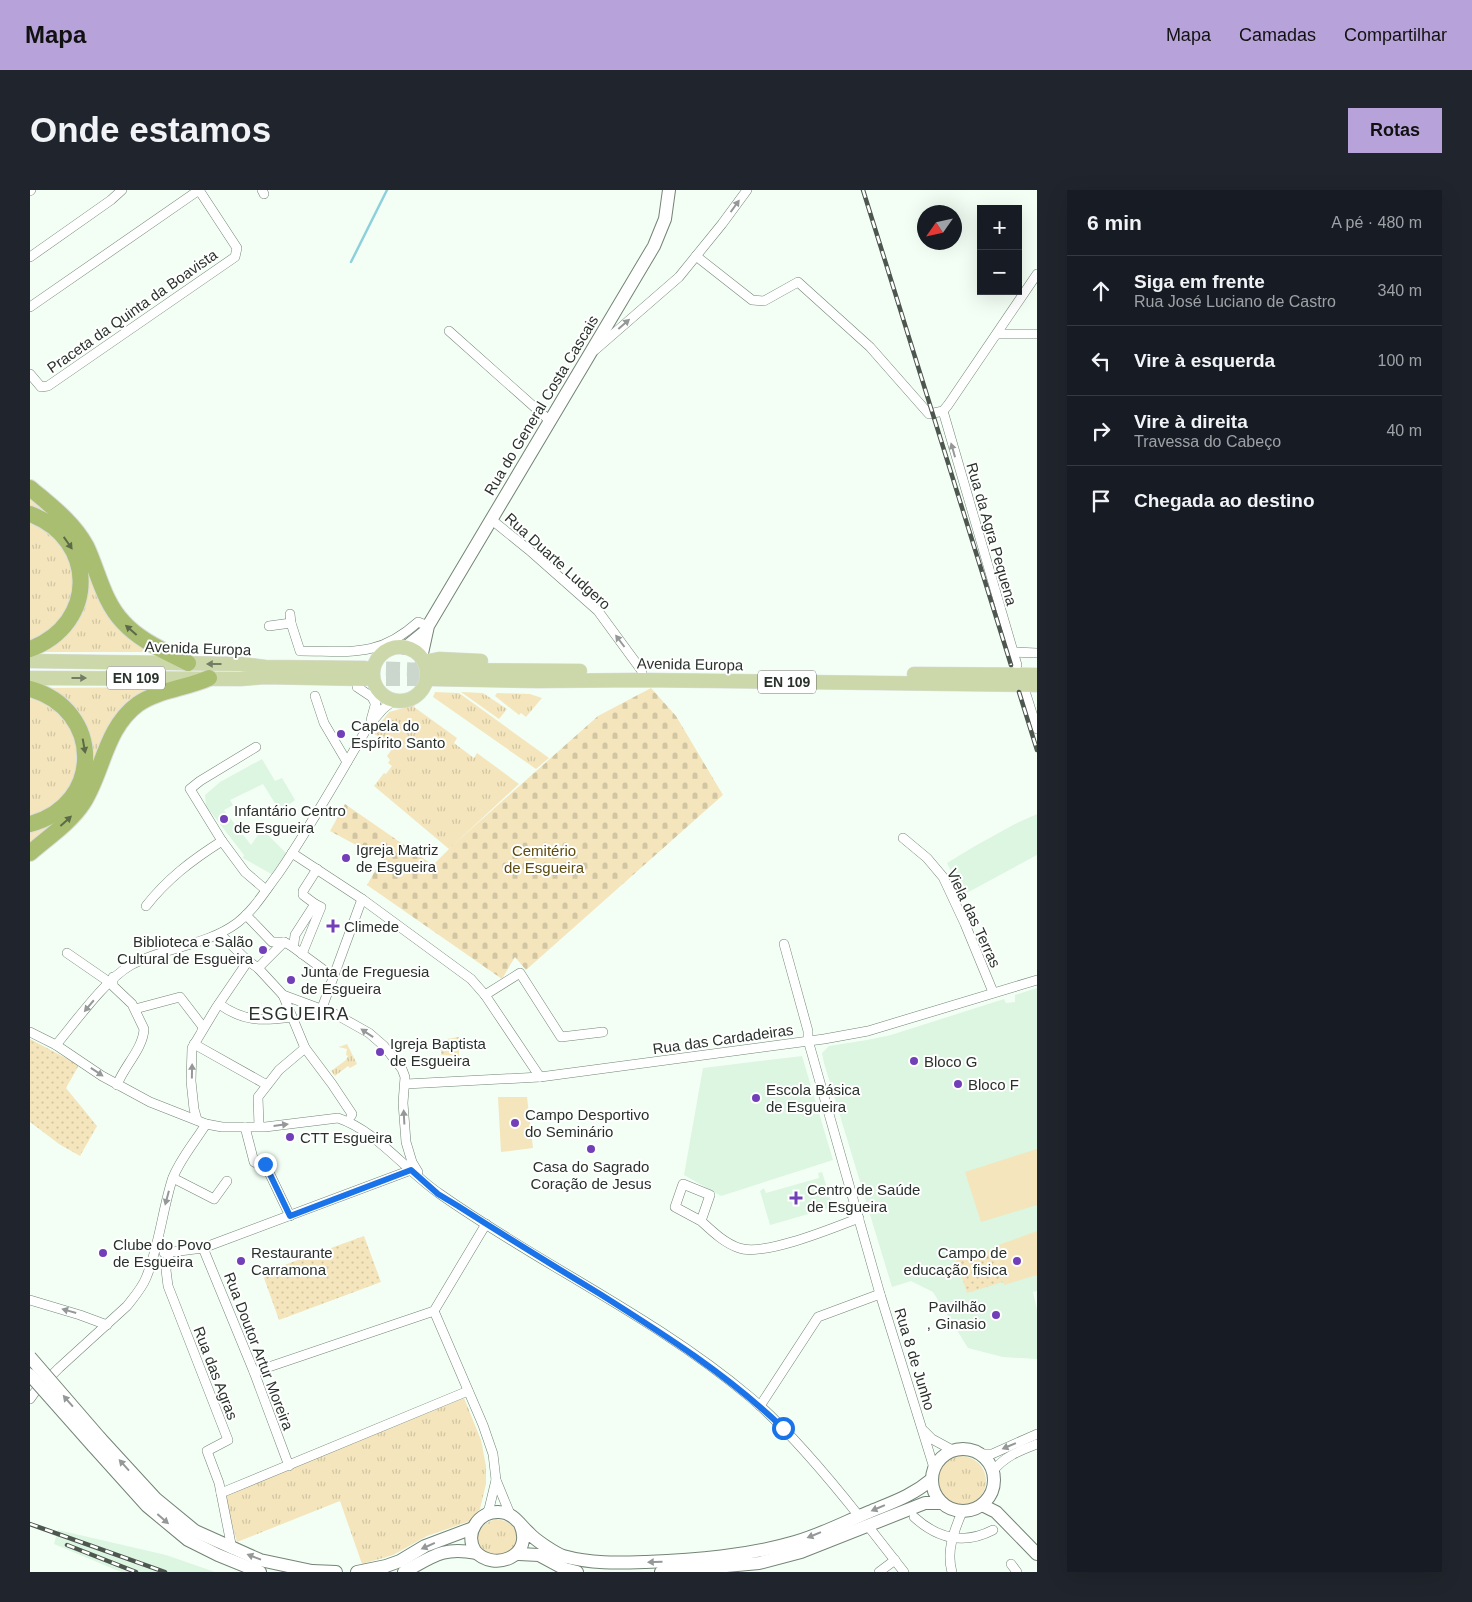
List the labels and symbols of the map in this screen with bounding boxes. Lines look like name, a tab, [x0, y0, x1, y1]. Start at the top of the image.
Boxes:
one-way arrow	[730, 199, 740, 213]
north arrow	[917, 205, 962, 250]
street label: Praceta da Quinta da Boavista	[44, 245, 221, 376]
street label: Rua do General Costa Cascais	[480, 312, 602, 498]
one-way arrow	[618, 319, 631, 330]
one-way arrow	[949, 443, 957, 458]
street label: Rua da Agra Pequena	[963, 461, 1021, 608]
street label: Rua Duarte Ludgero	[502, 509, 614, 613]
one-way arrow	[63, 536, 73, 549]
one-way arrow	[124, 624, 137, 635]
one-way arrow	[615, 634, 625, 648]
street label: Avenida Europa	[144, 638, 252, 658]
street label: Avenida Europa	[637, 655, 744, 673]
one-way arrow	[206, 660, 222, 668]
road number: EN 109	[107, 666, 165, 689]
road number: EN 109	[758, 671, 816, 694]
one-way arrow	[71, 674, 87, 682]
place label: Capela do Espírito Santo	[351, 717, 445, 751]
marker: Capela do Espírito Santo	[335, 728, 347, 740]
one-way arrow	[80, 739, 88, 755]
place label: Infantário Centro de Esgueira	[234, 802, 346, 836]
marker: Infantário Centro de Esgueira	[218, 813, 230, 825]
one-way arrow	[60, 815, 72, 827]
place label: Igreja Matriz de Esgueira	[356, 841, 439, 875]
park label: Cemitério de Esgueira	[504, 842, 585, 876]
marker: Igreja Matriz de Esgueira	[340, 852, 352, 864]
street label: Viela das Terras	[944, 866, 1004, 970]
place label: Climede	[344, 918, 399, 935]
marker: Climede	[326, 919, 340, 933]
place label: Biblioteca e Salão Cultural de Esgueira	[117, 933, 254, 967]
marker: Biblioteca e Salão Cultural de Esgueira	[257, 944, 269, 956]
place label: Junta de Freguesia de Esgueira	[301, 963, 430, 997]
marker: Junta de Freguesia de Esgueira	[285, 974, 297, 986]
one-way arrow	[84, 999, 95, 1012]
district label: ESGUEIRA	[248, 1004, 350, 1024]
street label: Rua das Cardadeiras	[652, 1021, 794, 1057]
one-way arrow	[361, 1028, 374, 1037]
place label: Igreja Baptista de Esgueira	[390, 1035, 487, 1069]
marker: Igreja Baptista de Esgueira	[374, 1046, 386, 1058]
place label: Bloco G	[924, 1053, 977, 1070]
marker: Bloco G	[908, 1055, 920, 1067]
one-way arrow	[188, 1063, 196, 1079]
one-way arrow	[90, 1067, 103, 1077]
place label: Bloco F	[968, 1076, 1019, 1093]
marker: Bloco F	[952, 1078, 964, 1090]
place label: Escola Básica de Esgueira	[766, 1081, 861, 1115]
marker: Escola Básica de Esgueira	[750, 1092, 762, 1104]
place label: Campo Desportivo do Seminário	[525, 1106, 649, 1140]
one-way arrow	[400, 1109, 408, 1125]
marker: Campo Desportivo do Seminário	[509, 1117, 521, 1129]
one-way arrow	[274, 1121, 290, 1129]
place label: CTT Esgueira	[300, 1129, 393, 1146]
marker: CTT Esgueira	[284, 1131, 296, 1143]
marker: Casa do Sagrado Coração de Jesus	[585, 1143, 597, 1155]
route end	[254, 1153, 277, 1176]
place label: Casa do Sagrado Coração de Jesus	[531, 1158, 651, 1192]
place label: Centro de Saúde de Esgueira	[807, 1181, 920, 1215]
one-way arrow	[163, 1190, 171, 1205]
marker: Centro de Saúde de Esgueira	[789, 1191, 803, 1205]
place label: Clube do Povo de Esgueira	[113, 1236, 211, 1270]
place label: Restaurante Carramona	[251, 1244, 333, 1278]
place label: Campo de educação fisica	[904, 1244, 1008, 1278]
marker: Clube do Povo de Esgueira	[97, 1247, 109, 1259]
marker: Restaurante Carramona	[235, 1255, 247, 1267]
marker: Campo de educação fisica	[1011, 1255, 1023, 1267]
street label: Rua Doutor Artur Moreira	[221, 1270, 297, 1433]
place label: Pavilhão , Ginasio	[927, 1298, 986, 1332]
street label: Rua 8 de Junho	[891, 1306, 939, 1412]
one-way arrow	[61, 1307, 76, 1315]
marker: Pavilhão , Ginasio	[990, 1309, 1002, 1321]
street label: Rua das Agras	[190, 1324, 242, 1422]
one-way arrow	[62, 1394, 73, 1407]
route start	[772, 1417, 795, 1440]
one-way arrow	[1002, 1443, 1016, 1451]
one-way arrow	[118, 1458, 129, 1471]
one-way arrow	[871, 1505, 885, 1513]
one-way arrow	[156, 1513, 168, 1525]
one-way arrow	[807, 1531, 821, 1539]
one-way arrow	[421, 1542, 435, 1550]
one-way arrow	[247, 1553, 261, 1561]
one-way arrow	[646, 1558, 662, 1566]

